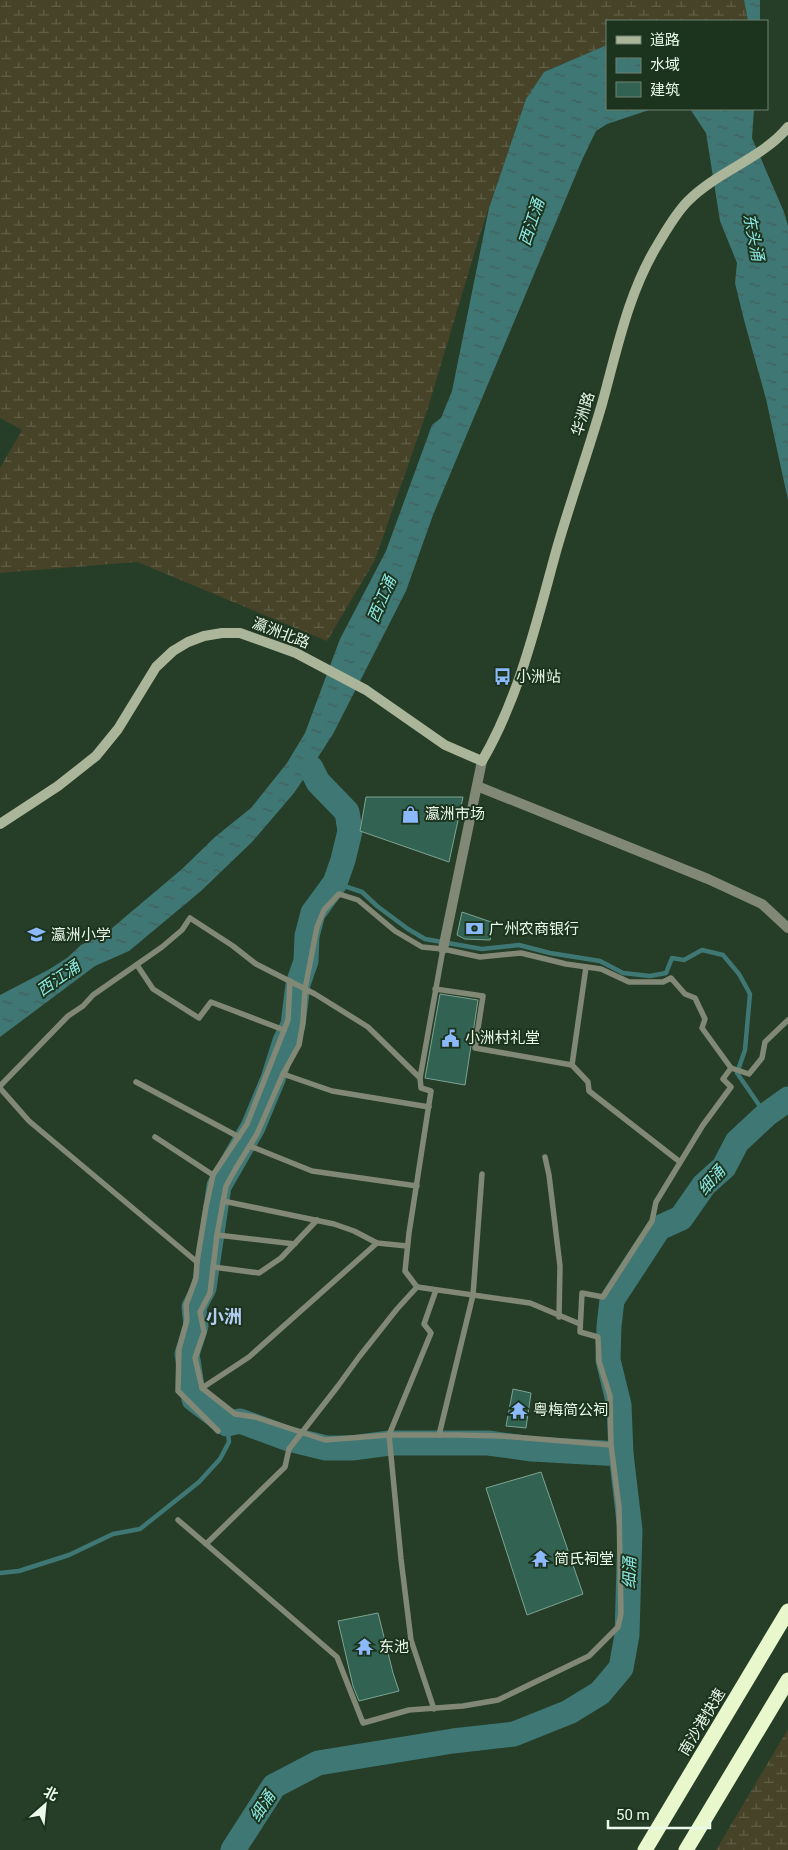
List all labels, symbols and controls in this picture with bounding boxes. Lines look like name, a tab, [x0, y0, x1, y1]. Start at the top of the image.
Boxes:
legend	[606, 20, 768, 110]
text: 道路	[650, 31, 680, 49]
text: 水域	[650, 56, 680, 74]
text: 建筑	[650, 81, 680, 99]
water label: 西江涌	[515, 194, 549, 248]
water label: 东头涌	[740, 212, 768, 264]
street label: 华洲路	[568, 390, 598, 438]
water label: 西江涌	[363, 572, 400, 625]
street label: 瀛洲北路	[250, 614, 312, 652]
bus stop icon: 小洲站	[492, 667, 512, 687]
place label: 小洲站	[516, 668, 561, 686]
shop icon: 瀛洲市场	[401, 804, 421, 824]
place label: 瀛洲市场	[425, 805, 485, 823]
bank icon: 广州农商银行	[465, 919, 485, 939]
place label: 广州农商银行	[489, 920, 579, 938]
school or university icon: 瀛洲小学	[27, 925, 47, 945]
place label: 瀛洲小学	[51, 926, 111, 944]
water label: 西江涌	[33, 956, 85, 1000]
public building icon: 小洲村礼堂	[441, 1028, 461, 1048]
place label: 小洲村礼堂	[465, 1029, 540, 1047]
water label: 细涌	[694, 1161, 730, 1199]
district label: 小洲	[206, 1306, 242, 1327]
temple icon: 粤梅简公祠	[509, 1400, 529, 1420]
place label: 粤梅简公祠	[533, 1401, 608, 1419]
temple icon: 简氏祠堂	[530, 1549, 550, 1569]
place label: 简氏祠堂	[554, 1550, 614, 1568]
water label: 细涌	[620, 1555, 639, 1589]
temple icon: 东池	[355, 1637, 375, 1657]
place label: 东池	[379, 1638, 409, 1656]
street label: 南沙港快速	[675, 1685, 729, 1759]
north arrow	[20, 1780, 70, 1830]
text: 北	[41, 1783, 61, 1804]
water label: 细涌	[246, 1786, 280, 1825]
scale bar	[608, 1798, 710, 1830]
text: 50 m	[616, 1806, 650, 1824]

